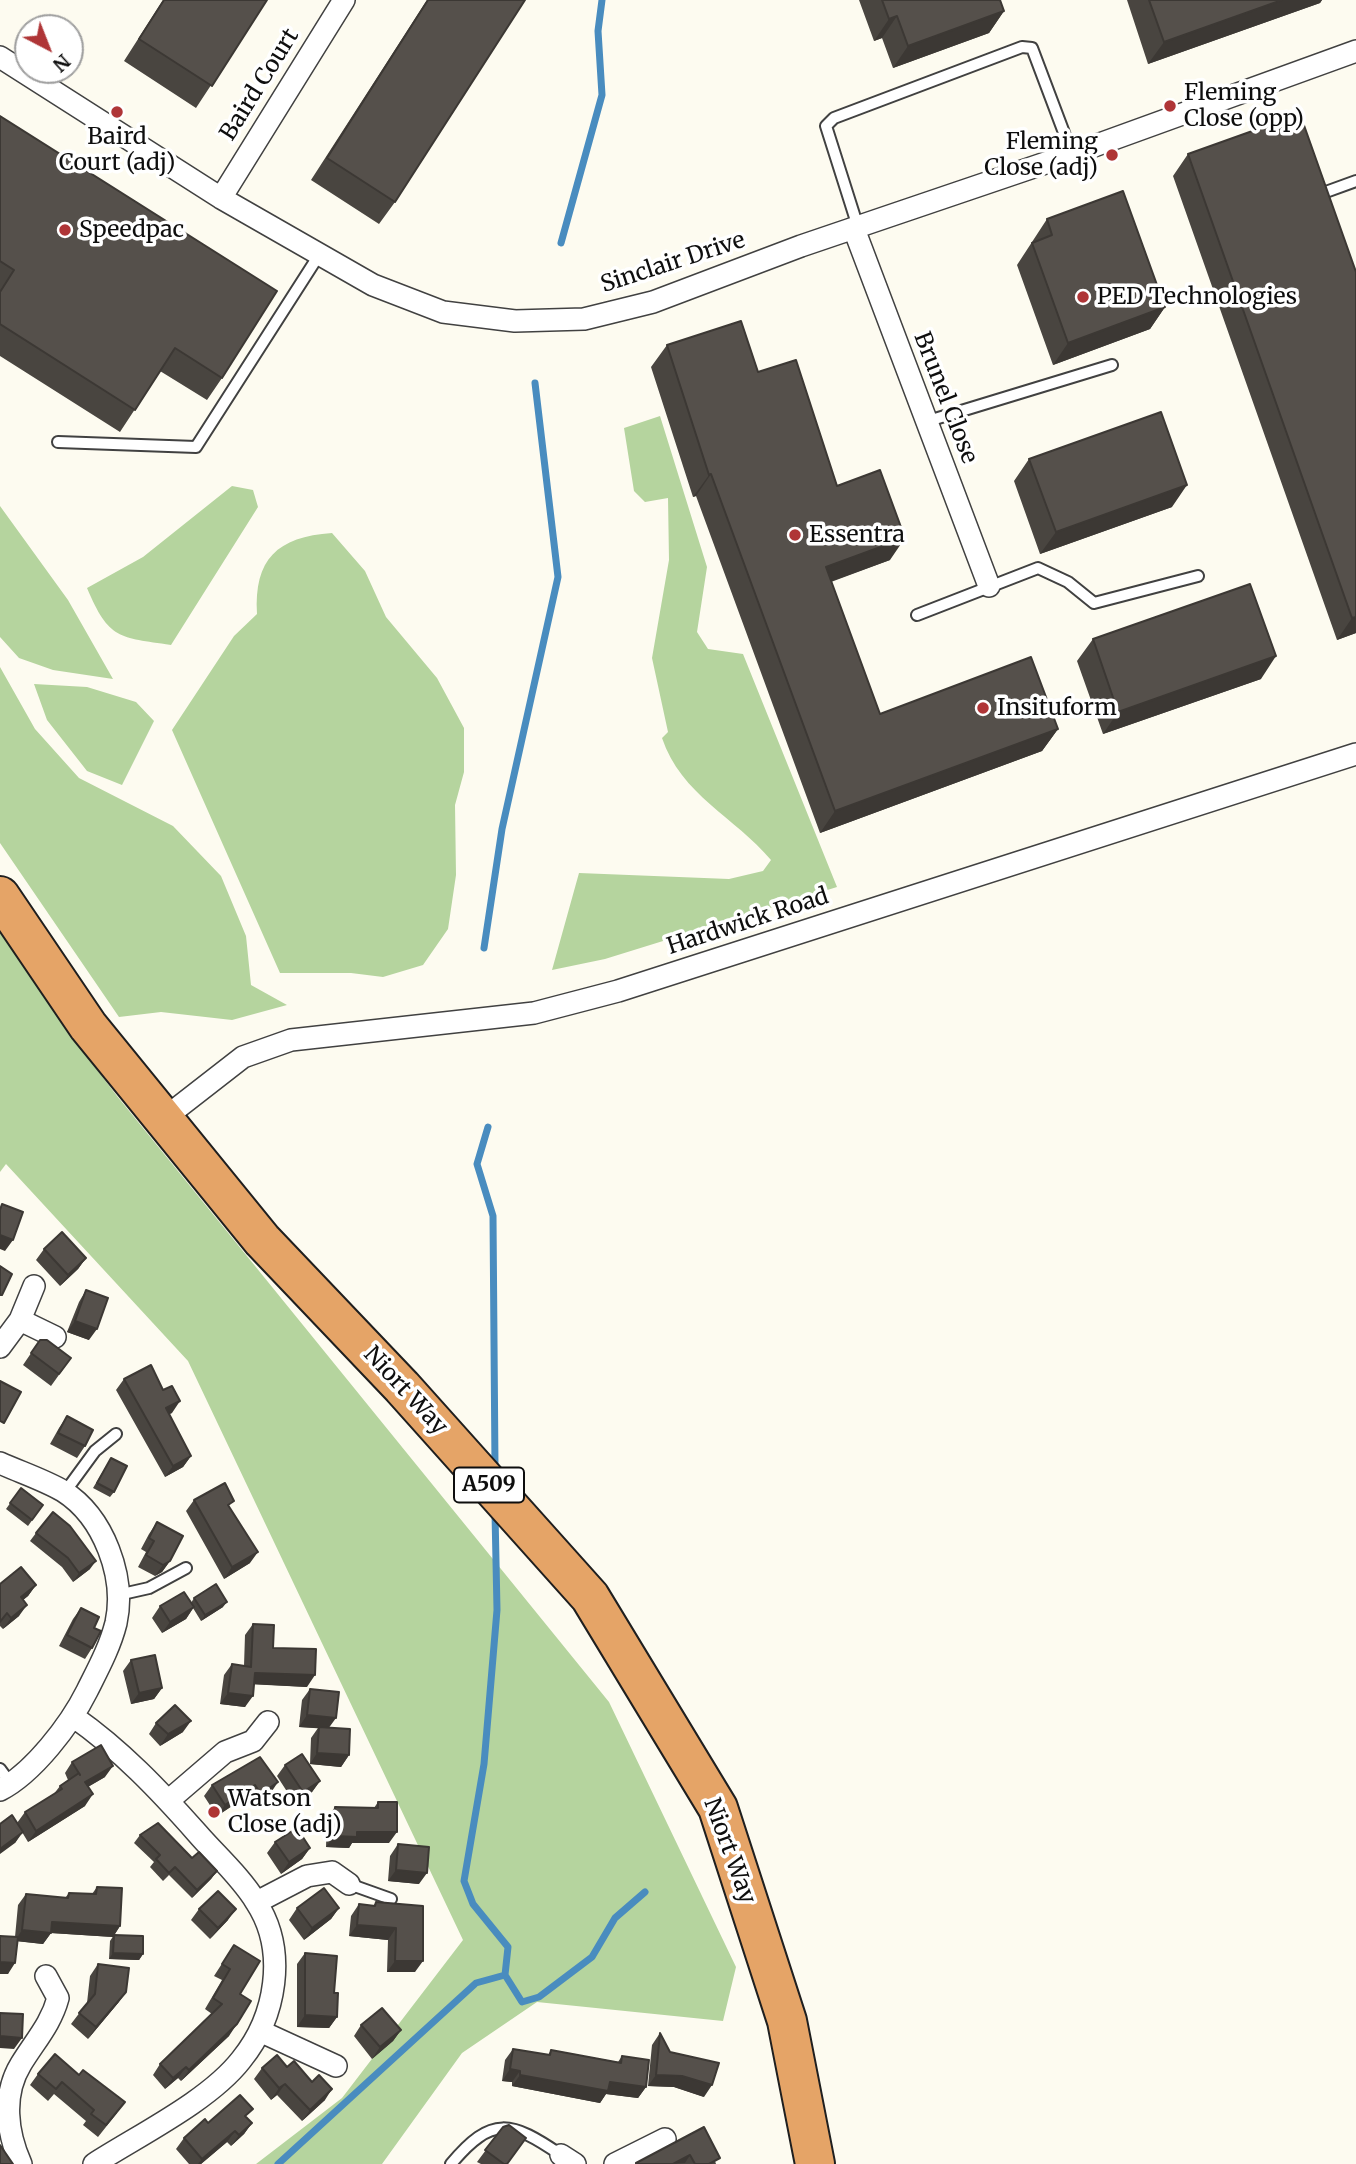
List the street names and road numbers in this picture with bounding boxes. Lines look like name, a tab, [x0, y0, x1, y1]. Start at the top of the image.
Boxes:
street label: Baird Court	[215, 24, 305, 146]
street label: Sinclair Drive	[597, 227, 749, 299]
street label: Brunel Close	[907, 328, 983, 468]
street label: Hardwick Road	[664, 883, 832, 961]
street label: Niort Way	[357, 1341, 453, 1441]
road number: A509	[454, 1468, 524, 1502]
street label: Niort Way	[697, 1794, 761, 1908]

